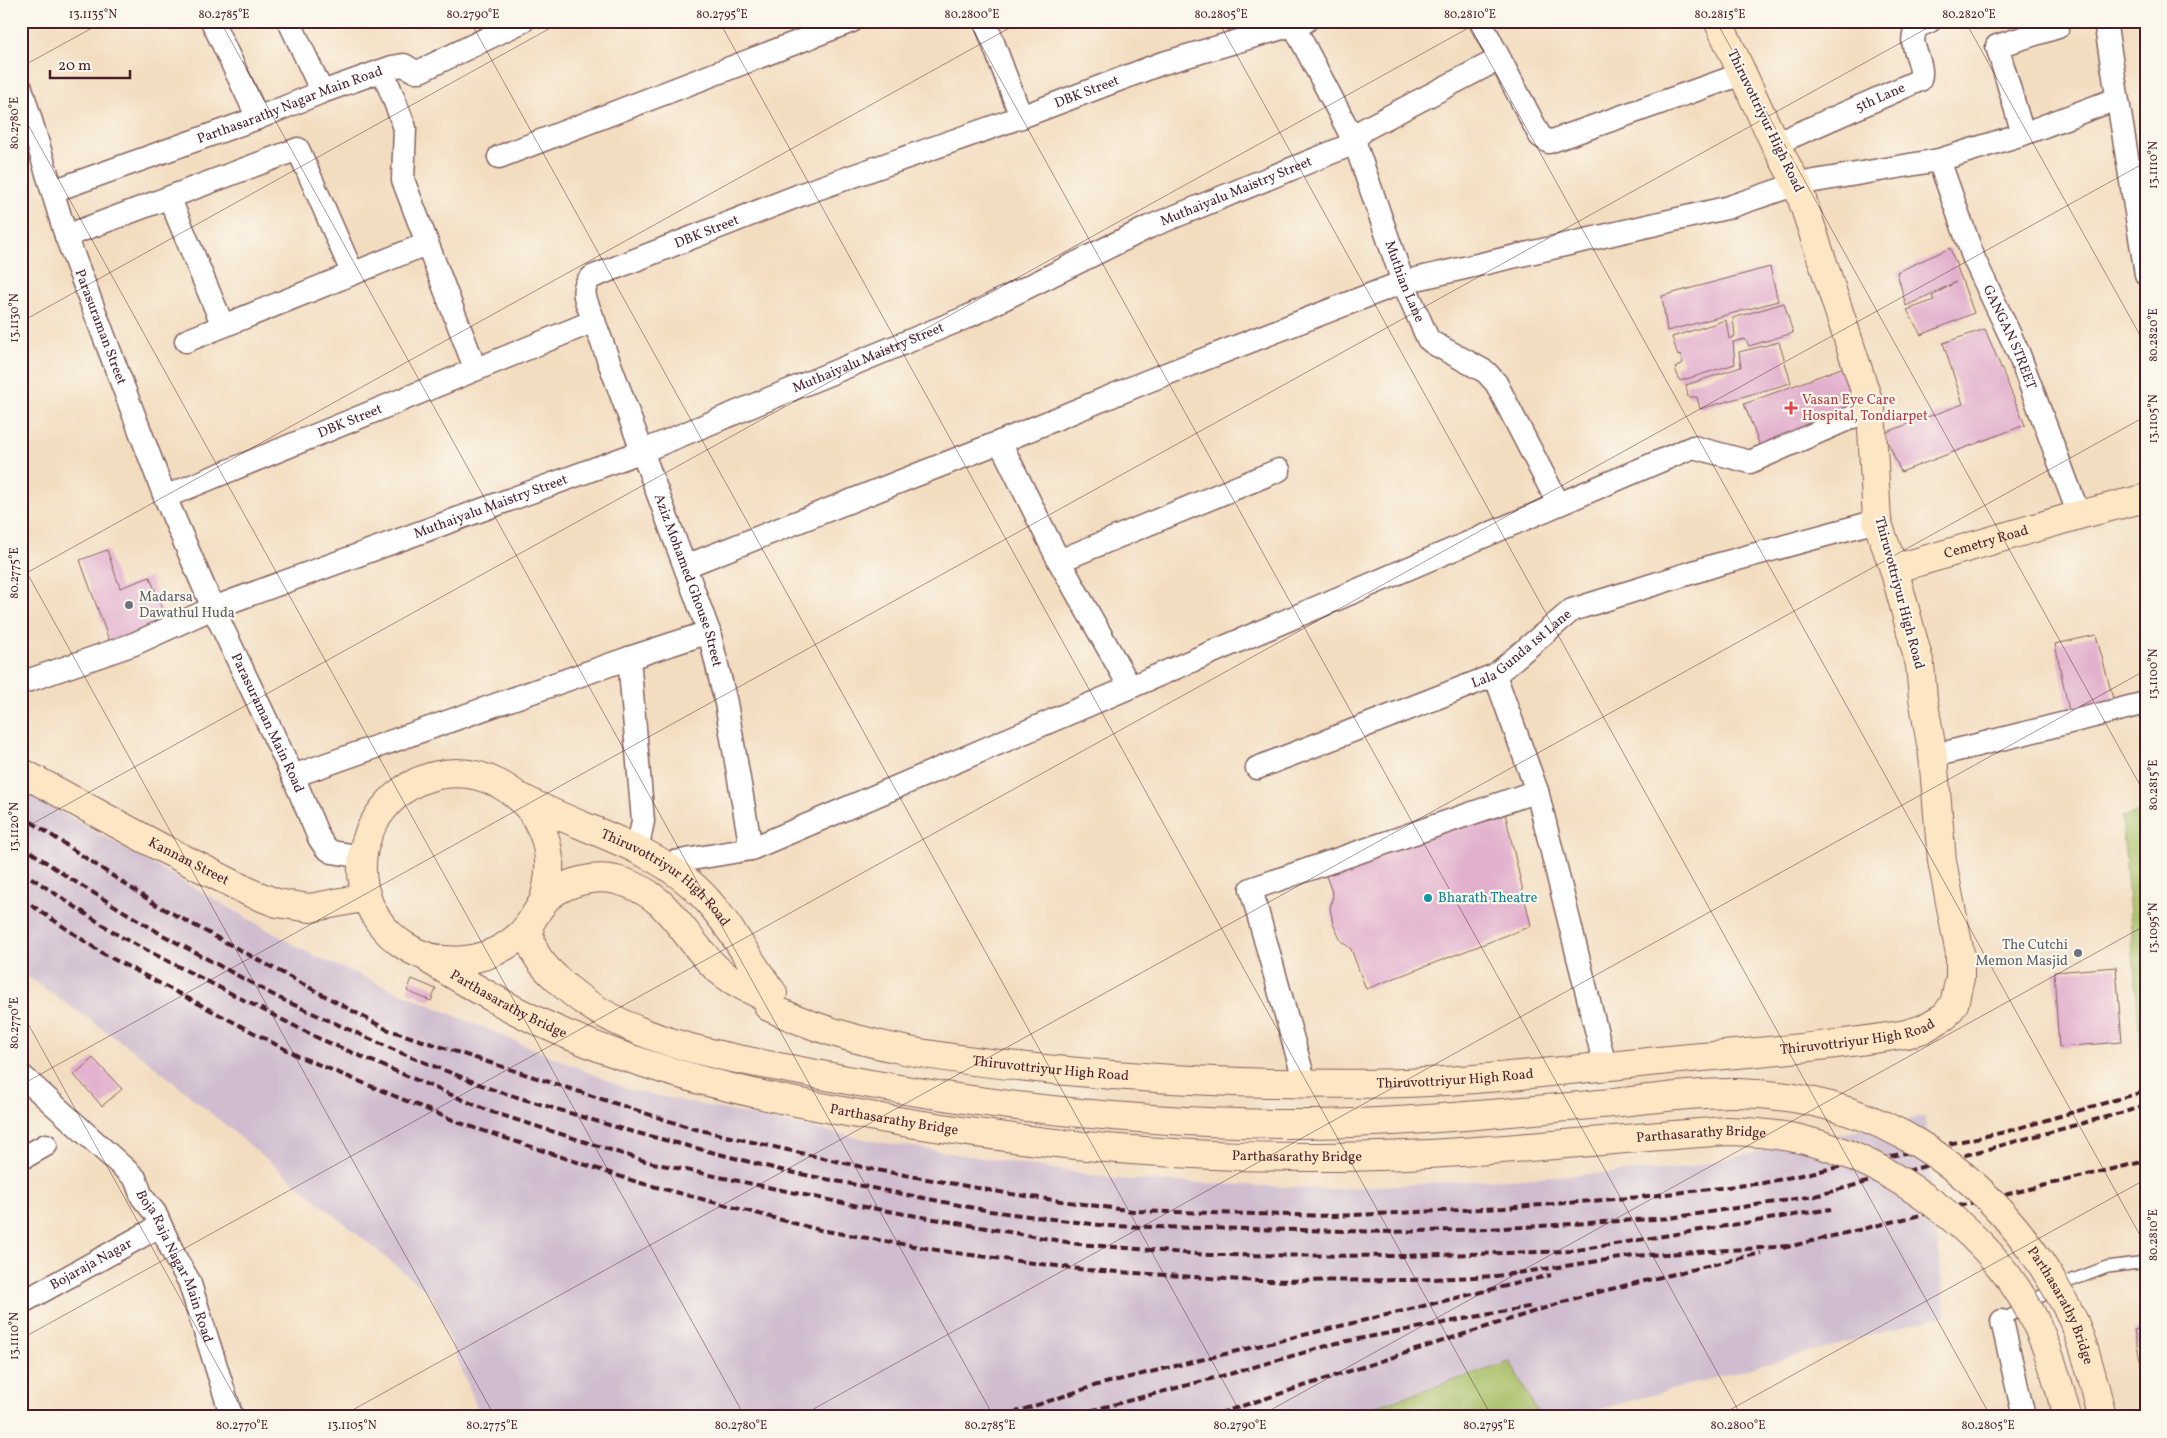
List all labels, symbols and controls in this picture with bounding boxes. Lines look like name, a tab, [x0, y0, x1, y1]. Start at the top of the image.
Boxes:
text: 13.1135°N	[69, 7, 117, 23]
text: 80.2785°E	[198, 7, 250, 23]
text: 80.2790°E	[446, 7, 500, 23]
text: 80.2795°E	[696, 7, 748, 23]
text: 80.2800°E	[945, 7, 999, 23]
text: 80.2805°E	[1194, 7, 1248, 23]
text: 80.2810°E	[1444, 7, 1496, 23]
text: 80.2815°E	[1695, 7, 1745, 23]
text: 80.2820°E	[1942, 7, 1996, 23]
street label: Thiruvottriyur High Road	[1722, 46, 1808, 196]
scale bar	[50, 48, 130, 80]
text: 20 m	[58, 56, 91, 77]
street label: Parthasarathy Nagar Main Road	[194, 62, 385, 148]
street label: DBK Street	[1052, 71, 1122, 113]
street label: 5th Lane	[1852, 78, 1908, 117]
text: 80.2780°E	[7, 97, 23, 149]
text: 13.1110°N	[2146, 141, 2162, 189]
street label: Muthaiyalu Maistry Street	[1157, 152, 1315, 231]
street label: DBK Street	[672, 210, 742, 253]
street label: Muthian Lane	[1380, 238, 1429, 326]
street label: Parasuraman Street	[70, 267, 131, 387]
street label: GANGAN STREET	[1978, 282, 2041, 392]
text: 13.1130°N	[7, 293, 23, 343]
text: 80.2820°E	[2146, 308, 2162, 362]
street label: Muthaiyalu Maistry Street	[790, 318, 947, 398]
place label: Vasan Eye Care Hospital, Tondiarpet	[1802, 391, 1928, 426]
text: 13.1105°N	[2146, 394, 2162, 444]
street label: DBK Street	[315, 399, 385, 443]
marker: Vasan Eye Care Hospital, Tondiarpet	[1784, 401, 1798, 415]
street label: Muthaiyalu Maistry Street	[411, 470, 570, 543]
street label: Aziz Mohamed Ghouse Street	[649, 491, 727, 669]
street label: Thiruvottriyur High Road	[1869, 515, 1929, 671]
street label: Cemetry Road	[1942, 521, 2031, 563]
text: 80.2775°E	[7, 547, 23, 599]
place label: Madarsa Dawathul Huda	[139, 588, 235, 623]
marker: Madarsa Dawathul Huda	[123, 599, 135, 611]
street label: Lala Gunda 1st Lane	[1469, 605, 1576, 693]
text: 13.1100°N	[2146, 649, 2162, 699]
street label: Parasuraman Main Road	[226, 650, 309, 796]
text: 80.2815°E	[2146, 760, 2162, 810]
text: 13.1120°N	[7, 802, 23, 852]
street label: Thiruvottriyur High Road	[598, 825, 734, 930]
street label: Kannan Street	[145, 833, 232, 890]
place label: Bharath Theatre	[1438, 889, 1538, 908]
marker: Bharath Theatre	[1422, 892, 1434, 904]
text: 13.1095°N	[2146, 902, 2162, 953]
place label: The Cutchi Memon Masjid	[1976, 936, 2068, 971]
marker: The Cutchi Memon Masjid	[2072, 947, 2084, 959]
street label: Parthasarathy Bridge	[446, 966, 570, 1043]
text: 80.2770°E	[7, 997, 23, 1049]
street label: Thiruvottriyur High Road	[1779, 1014, 1939, 1059]
street label: Thiruvottriyur High Road	[971, 1051, 1130, 1086]
street label: Thiruvottriyur High Road	[1376, 1064, 1534, 1093]
street label: Parthasarathy Bridge	[828, 1099, 960, 1140]
street label: Parthasarathy Bridge	[1635, 1121, 1767, 1148]
street label: Parthasarathy Bridge	[1232, 1146, 1363, 1167]
street label: Boja Raja Nagar Main Road	[131, 1187, 217, 1345]
text: 80.2810°E	[2146, 1209, 2162, 1261]
street label: Bojaraja Nagar	[47, 1234, 136, 1295]
street label: Parthasarathy Bridge	[2023, 1243, 2098, 1367]
text: 13.1110°N	[7, 1312, 23, 1360]
text: 80.2770°E	[216, 1418, 268, 1434]
text: 13.1105°N	[327, 1418, 377, 1434]
text: 80.2775°E	[466, 1418, 518, 1434]
text: 80.2780°E	[715, 1418, 767, 1434]
text: 80.2785°E	[964, 1418, 1016, 1434]
text: 80.2790°E	[1213, 1418, 1267, 1434]
text: 80.2795°E	[1463, 1418, 1515, 1434]
text: 80.2800°E	[1711, 1418, 1765, 1434]
text: 80.2805°E	[1961, 1418, 2015, 1434]

